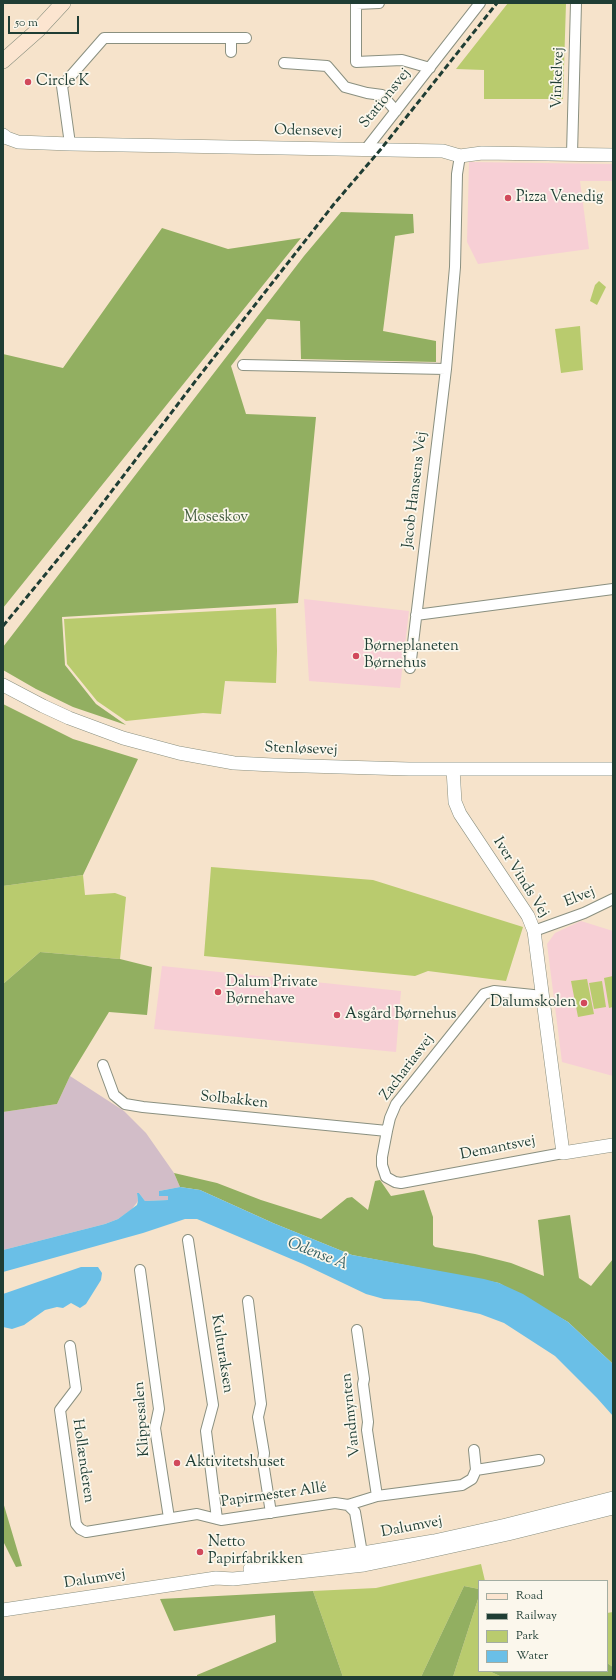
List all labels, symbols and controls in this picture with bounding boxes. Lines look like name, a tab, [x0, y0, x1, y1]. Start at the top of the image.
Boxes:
scale bar	[10, 8, 81, 34]
text: 50 m	[15, 14, 38, 32]
street label: Vinkelvej	[549, 47, 569, 109]
street label: Stationsvej	[356, 66, 416, 132]
place label: Circle K	[36, 73, 89, 91]
marker: Circle K	[23, 77, 33, 87]
street label: Odensevej	[274, 122, 342, 142]
place label: Pizza Venedig	[516, 189, 603, 207]
marker: Pizza Venedig	[503, 193, 513, 203]
street label: Jacob Hansens Vej	[400, 431, 432, 549]
park label: Moseskov	[184, 509, 248, 527]
place label: Børneplaneten Børnehus	[364, 638, 459, 673]
marker: Børneplaneten Børnehus	[351, 651, 361, 661]
street label: Stenløsevej	[264, 740, 338, 760]
street label: Iver Vinds Vej	[488, 834, 552, 922]
street label: Elvej	[562, 884, 598, 912]
place label: Dalum Private Børnehave	[226, 974, 318, 1009]
marker: Dalum Private Børnehave	[213, 987, 223, 997]
place label: Dalumskolen	[490, 994, 576, 1012]
marker: Dalumskolen	[579, 998, 589, 1008]
place label: Asgård Børnehus	[345, 1006, 456, 1024]
marker: Asgård Børnehus	[332, 1010, 342, 1020]
street label: Zachariasvej	[377, 1031, 439, 1105]
street label: Solbakken	[199, 1088, 269, 1114]
street label: Demantsvej	[459, 1133, 537, 1165]
water label: Odense Å	[284, 1235, 350, 1275]
street label: Kulturaksen	[206, 1313, 236, 1395]
street label: Vandmynten	[339, 1372, 365, 1458]
street label: Klippesalen	[131, 1381, 155, 1457]
street label: Hollænderen	[67, 1418, 97, 1504]
place label: Aktivitetshuset	[185, 1454, 285, 1472]
marker: Aktivitetshuset	[172, 1458, 182, 1468]
street label: Papirmester Allé	[220, 1480, 328, 1512]
street label: Dalumvej	[380, 1513, 444, 1543]
place label: Netto Papirfabrikken	[208, 1534, 303, 1569]
marker: Netto Papirfabrikken	[195, 1547, 205, 1557]
street label: Dalumvej	[63, 1566, 127, 1594]
legend	[478, 1580, 608, 1672]
text: Road	[516, 1587, 543, 1605]
text: Railway	[516, 1607, 557, 1625]
text: Park	[516, 1627, 539, 1645]
text: Water	[516, 1647, 548, 1665]

